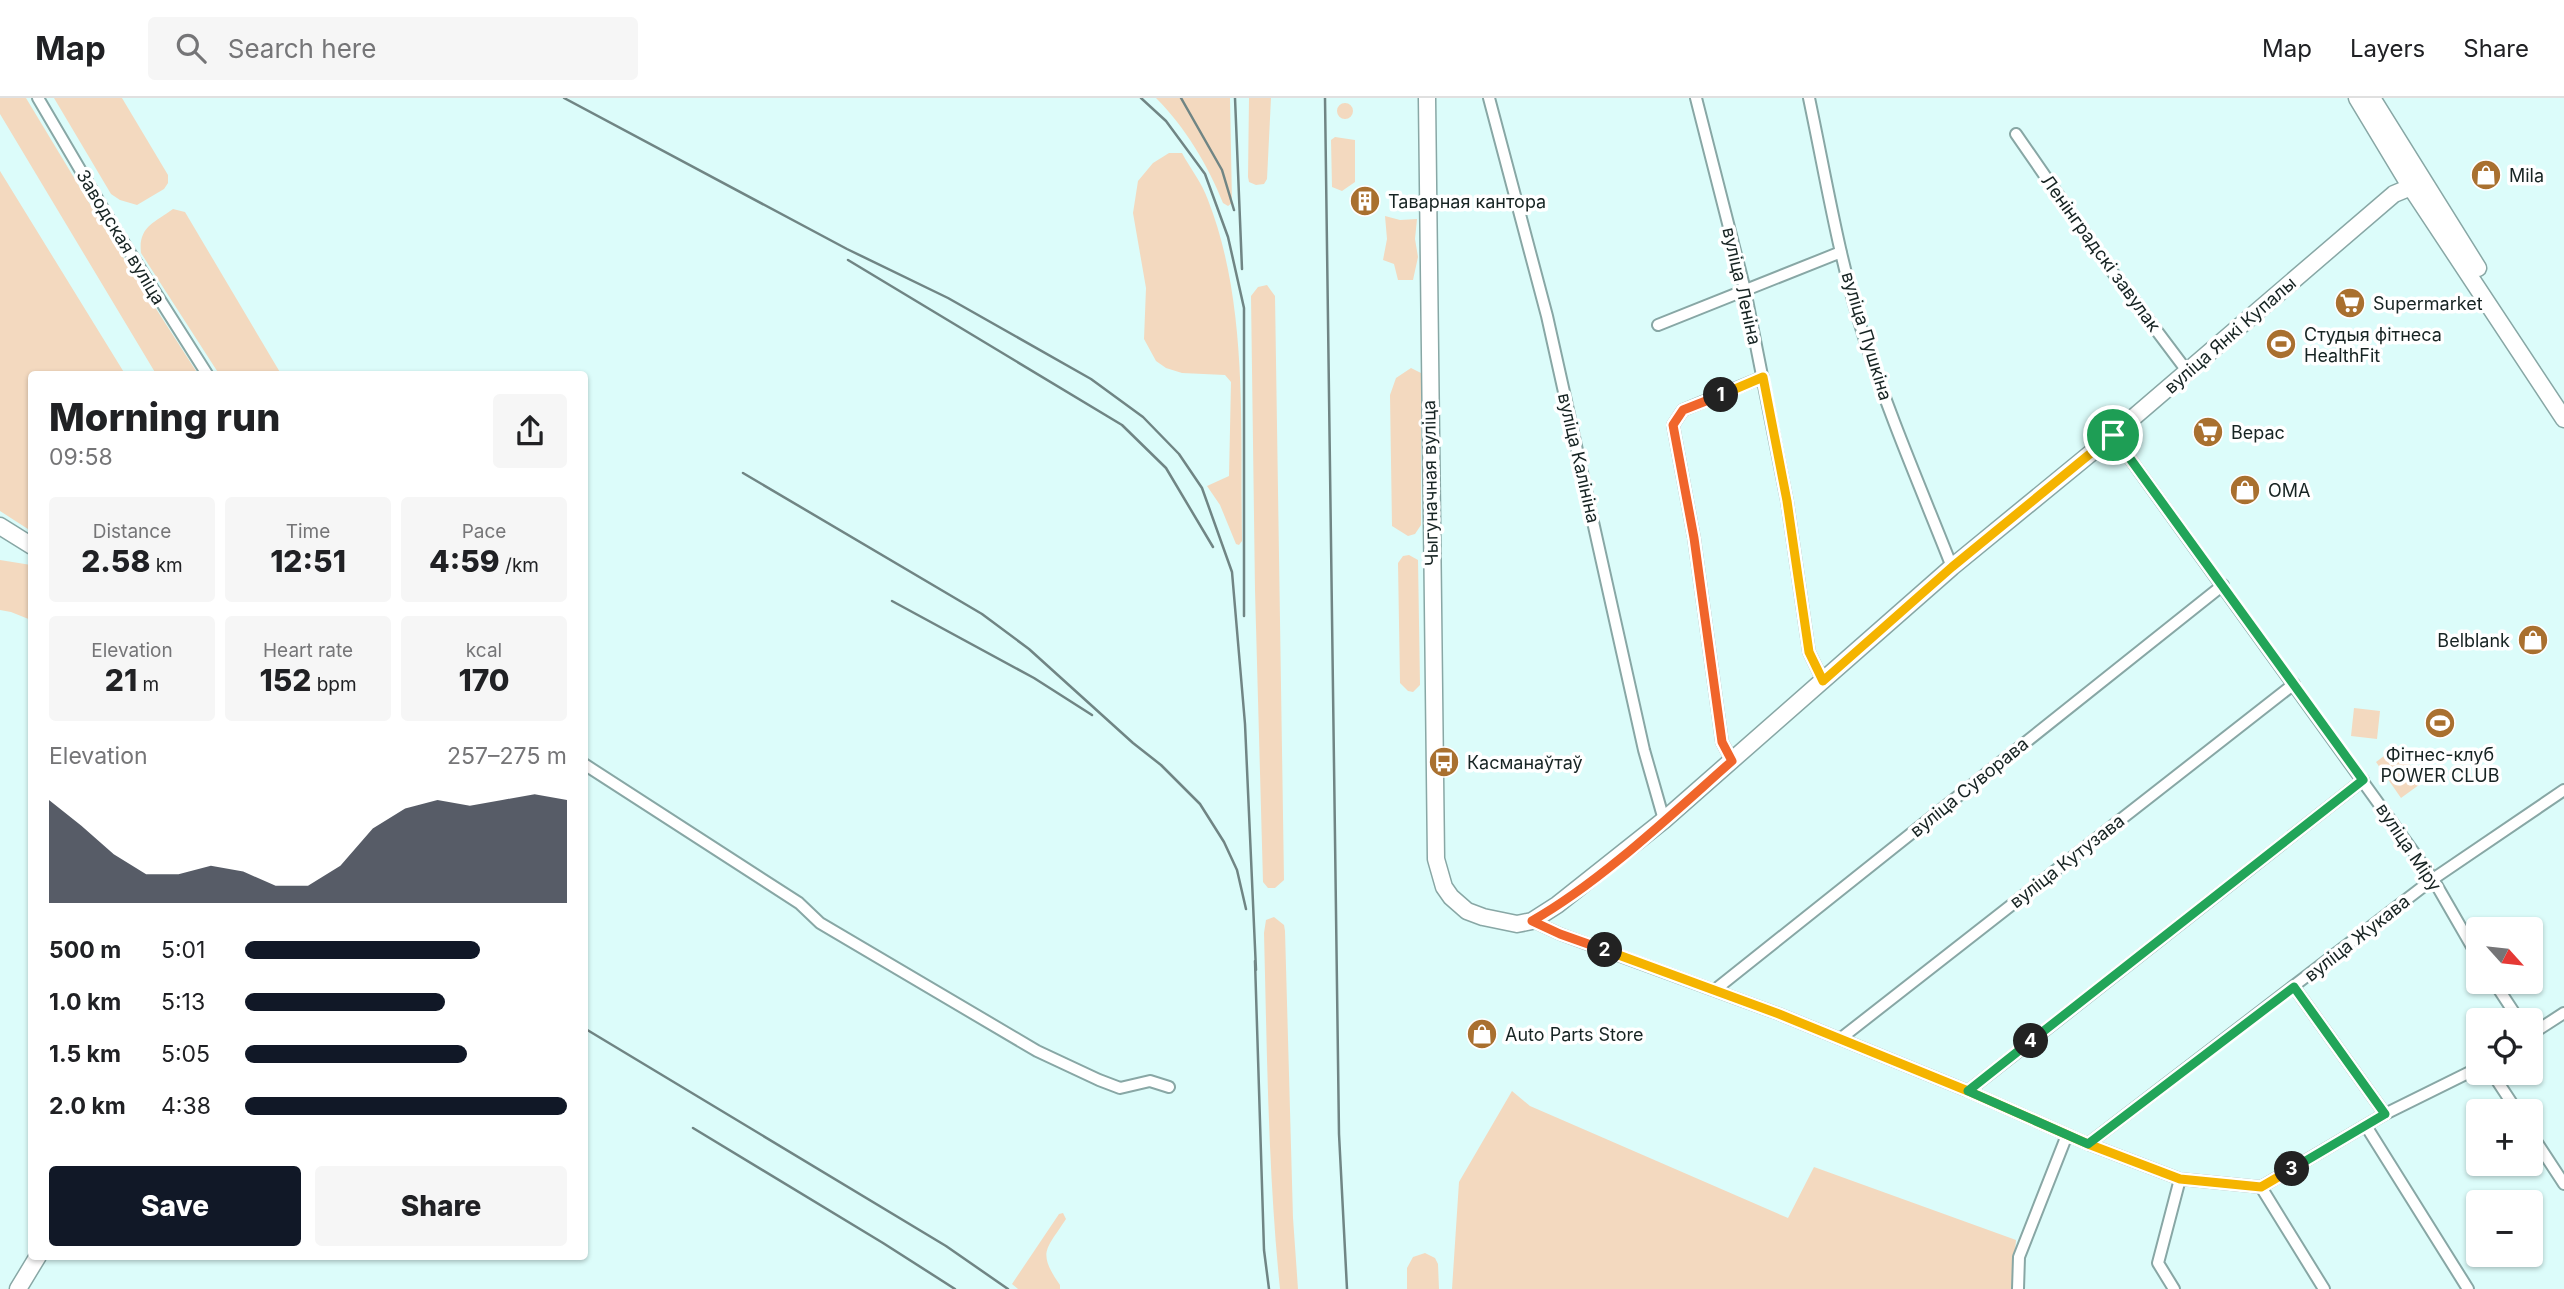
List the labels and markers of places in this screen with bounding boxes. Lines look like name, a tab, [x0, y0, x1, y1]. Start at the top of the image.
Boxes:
shop icon: Mila	[2469, 158, 2503, 192]
place label: Mila	[2509, 165, 2544, 186]
building icon: Таварная кантора	[1348, 184, 1382, 218]
place label: Таварная кантора	[1388, 191, 1546, 212]
supermarket icon: Supermarket	[2333, 286, 2367, 320]
place label: Supermarket	[2373, 293, 2483, 314]
place label: Студыя фітнеса HealthFit	[2304, 324, 2442, 366]
sports icon: Студыя фітнеса HealthFit	[2264, 327, 2298, 361]
pin: 1	[1704, 378, 1738, 412]
pin	[2083, 405, 2143, 465]
supermarket icon: Верас	[2191, 415, 2225, 449]
place label: Верас	[2231, 422, 2285, 443]
shop icon: ОМА	[2228, 473, 2262, 507]
place label: ОМА	[2268, 480, 2310, 501]
shop icon: Belblank	[2516, 623, 2550, 657]
place label: Belblank	[2437, 630, 2510, 651]
sports icon: Фітнес-клуб POWER CLUB	[2423, 706, 2457, 740]
place label: Фітнес-клуб POWER CLUB	[2381, 744, 2499, 786]
bus stop icon: Касманаўтаў	[1427, 745, 1461, 779]
place label: Касманаўтаў	[1467, 752, 1583, 773]
pin: 2	[1588, 932, 1622, 968]
shop icon: Auto Parts Store	[1465, 1017, 1499, 1051]
place label: Auto Parts Store	[1505, 1024, 1644, 1045]
pin: 4	[2014, 1024, 2048, 1058]
pin: 3	[2274, 1152, 2310, 1186]

